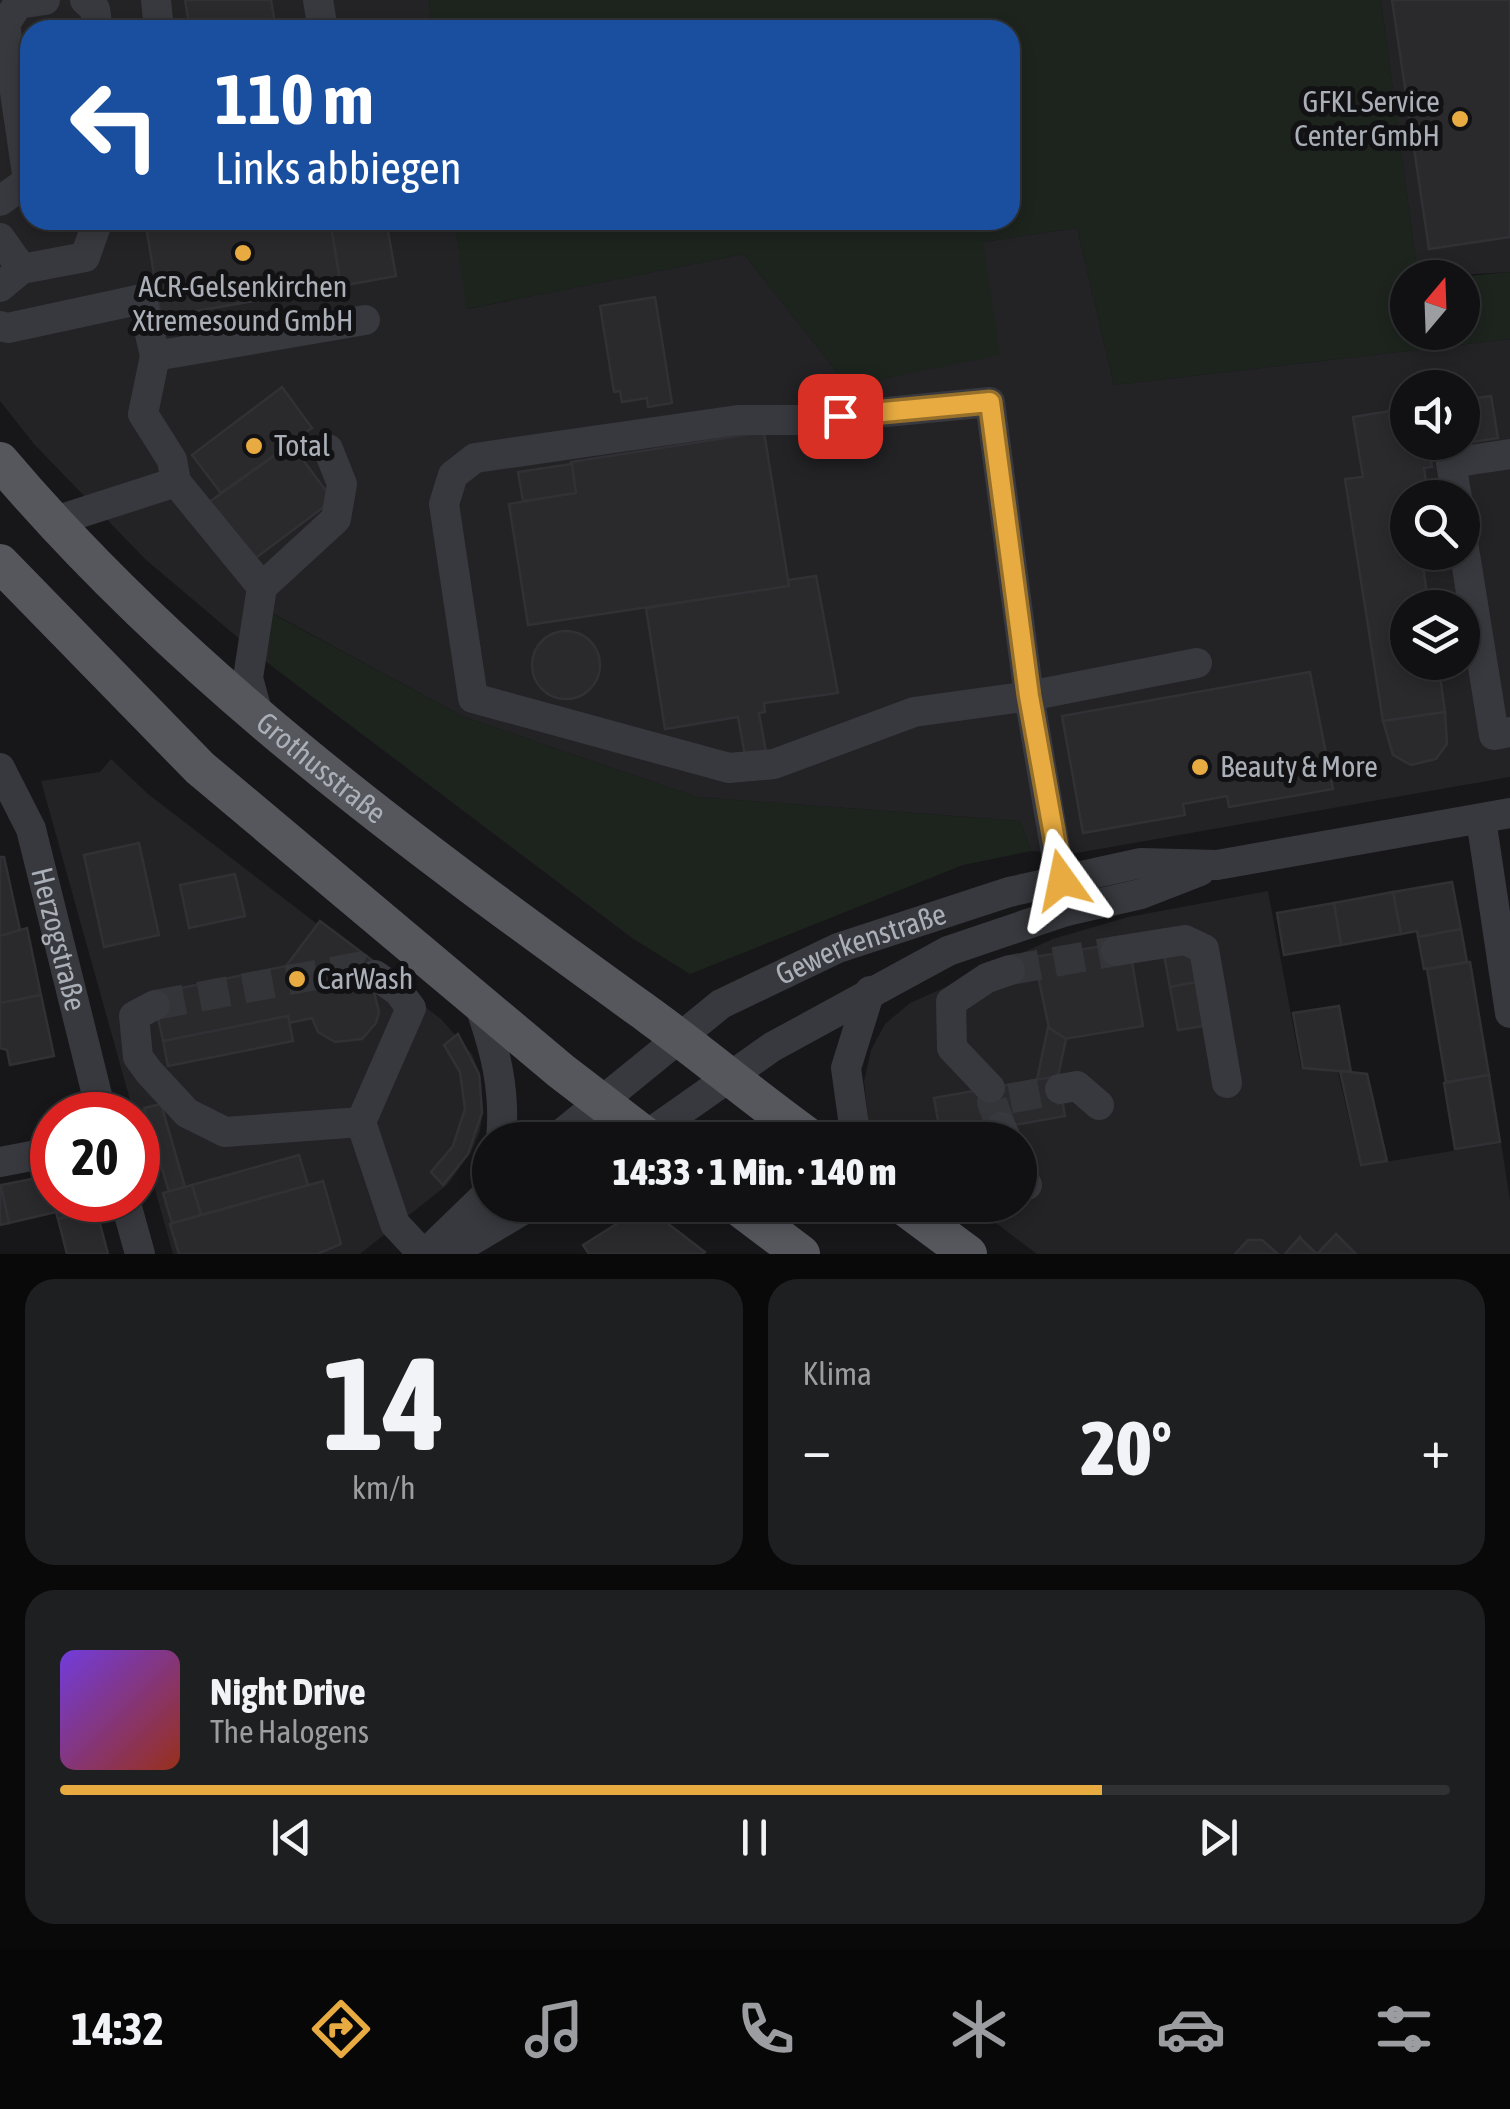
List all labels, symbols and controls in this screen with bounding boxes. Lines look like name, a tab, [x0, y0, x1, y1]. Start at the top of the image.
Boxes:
text: 110 m	[215, 59, 374, 139]
icon: left	[50, 60, 180, 190]
place label: GFKL Service Center GmbH	[1294, 84, 1440, 152]
marker: GFKL Service Center GmbH	[1449, 108, 1471, 130]
text: Links abbiegen	[215, 142, 462, 194]
marker: ACR-Gelsenkirchen Xtremesound GmbH	[232, 242, 254, 264]
north arrow	[1390, 260, 1480, 350]
map controls	[1390, 260, 1480, 680]
place label: ACR-Gelsenkirchen Xtremesound GmbH	[132, 269, 354, 337]
button: sound	[1390, 370, 1480, 460]
pin	[798, 374, 883, 459]
icon: arrive	[813, 389, 868, 444]
place label: Total	[274, 428, 330, 462]
marker: Total	[243, 435, 265, 457]
button: search	[1390, 480, 1480, 570]
button: layers	[1390, 590, 1480, 680]
street label: Grothusstraße	[250, 705, 393, 830]
place label: Beauty & More	[1220, 749, 1378, 783]
marker: Beauty & More	[1189, 756, 1211, 778]
position arrow	[1010, 828, 1114, 932]
street label: Herzogstraße	[25, 864, 93, 1014]
street label: Gewerkenstraße	[770, 896, 950, 991]
place label: CarWash	[317, 961, 413, 995]
marker: CarWash	[286, 968, 308, 990]
speed limit sign: 20	[30, 1092, 160, 1222]
text: 14:33 · 1 Min. · 140 m	[613, 1150, 896, 1193]
text: 14	[323, 1329, 445, 1478]
text: Klima	[803, 1355, 872, 1392]
text: 20°	[1081, 1405, 1172, 1491]
text: −	[803, 1417, 831, 1480]
text: +	[1421, 1417, 1450, 1480]
text: km/h	[352, 1469, 415, 1506]
text: Night Drive	[210, 1670, 366, 1713]
text: The Halogens	[210, 1713, 369, 1750]
icon: previous	[264, 1810, 319, 1865]
icon: pause	[727, 1810, 782, 1865]
icon: next	[1191, 1810, 1246, 1865]
icon: directions	[306, 1994, 376, 2064]
icon: music	[519, 1994, 589, 2064]
icon: phone	[731, 1994, 801, 2064]
icon: climate	[944, 1994, 1014, 2064]
icon: car	[1156, 1994, 1226, 2064]
icon: filters	[1369, 1994, 1439, 2064]
text: 14:32	[71, 2003, 164, 2055]

